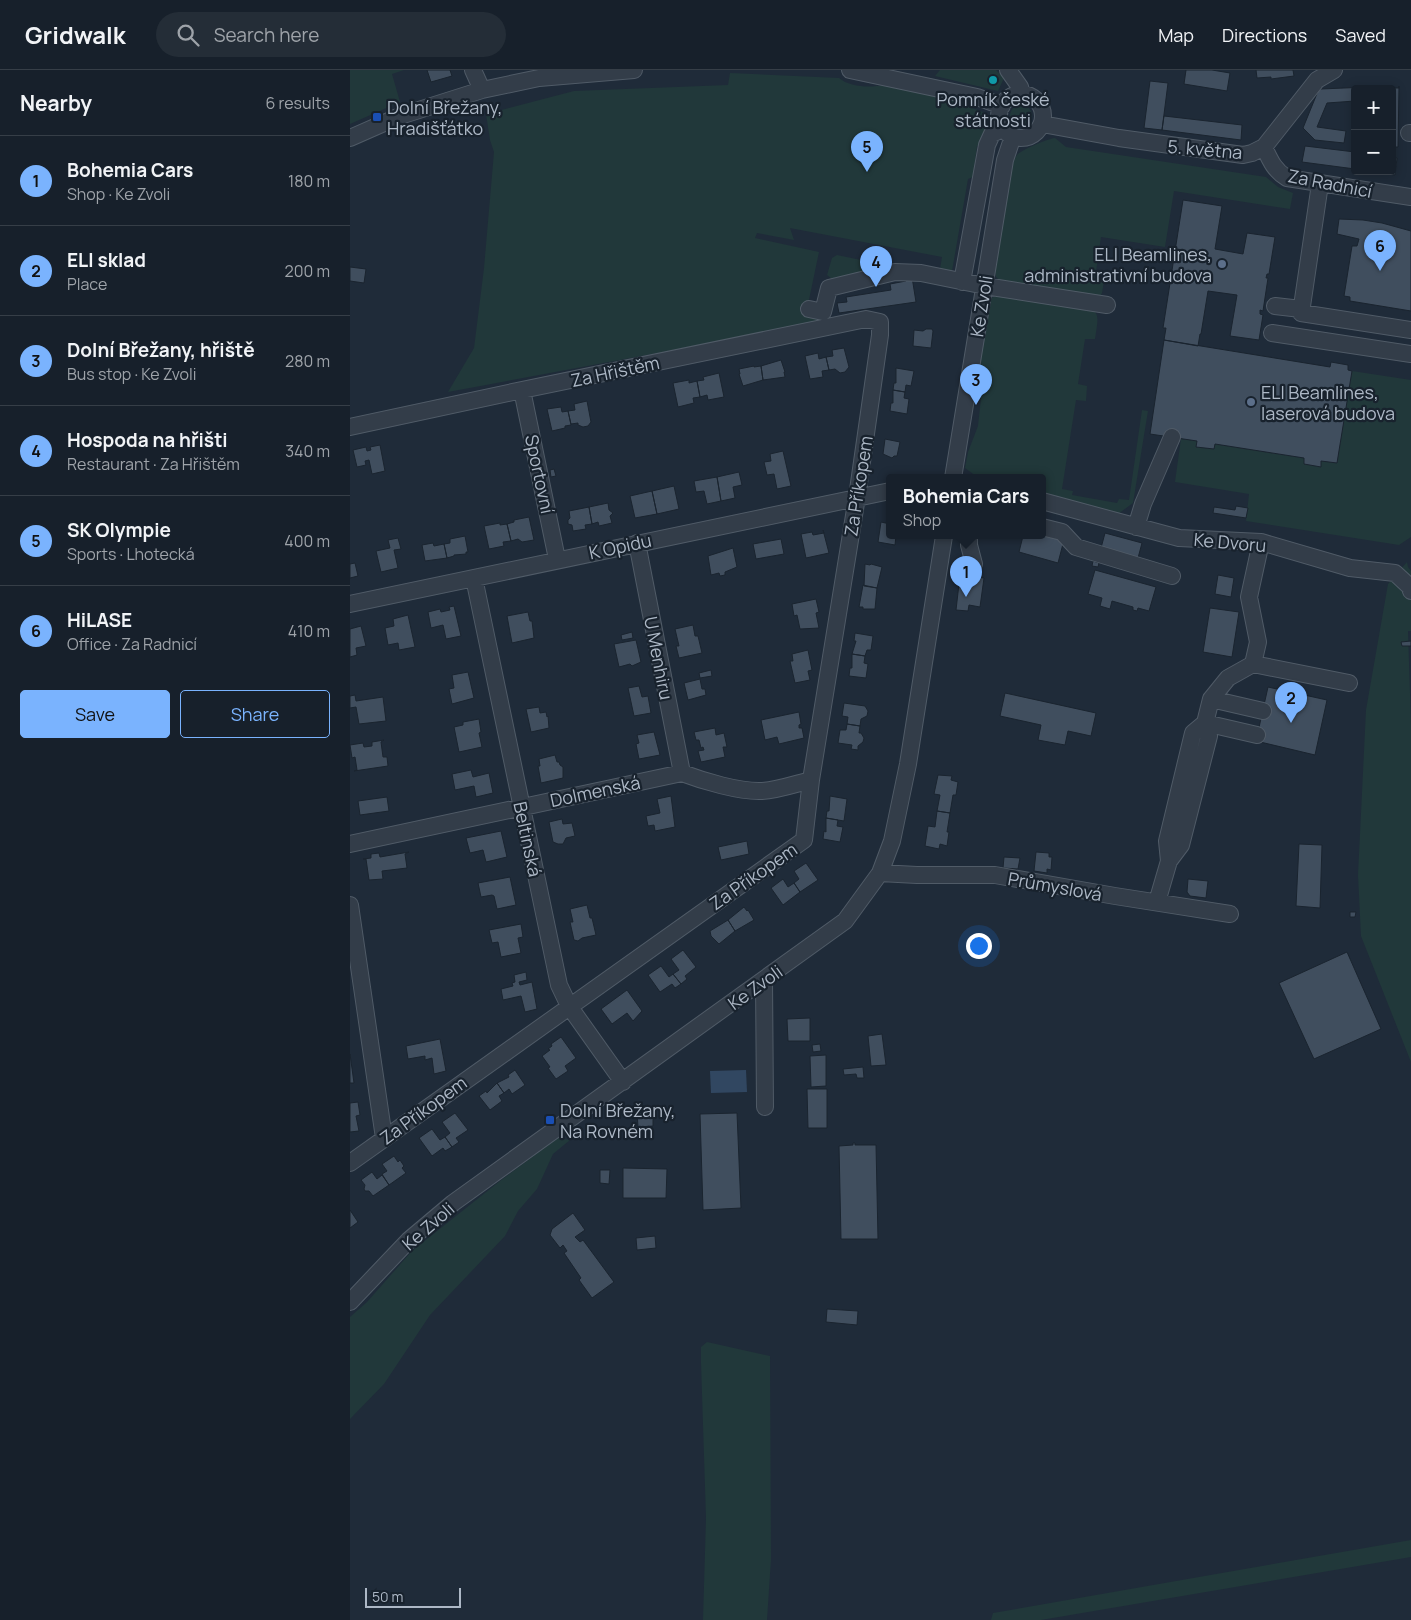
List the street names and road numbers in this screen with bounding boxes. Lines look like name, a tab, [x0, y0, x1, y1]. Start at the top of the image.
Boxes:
street label: 5. května	[1167, 134, 1243, 164]
street label: Za Radnicí	[1286, 163, 1374, 203]
street label: Ke Zvoli	[964, 274, 998, 338]
street label: Za Hřištěm	[569, 350, 661, 392]
street label: Sportovní	[520, 432, 560, 516]
street label: Za Příkopem	[838, 434, 878, 538]
street label: Ke Dvoru	[1193, 527, 1267, 557]
street label: K Opidu	[587, 528, 653, 564]
street label: U Menhiru	[639, 614, 679, 702]
street label: Dolmenská	[548, 770, 642, 812]
street label: Beltinská	[508, 799, 548, 879]
street label: Za Příkopem	[704, 837, 802, 915]
street label: Průmyslová	[1006, 866, 1104, 906]
street label: Ke Zvoli	[723, 959, 787, 1015]
street label: Za Příkopem	[375, 1070, 471, 1150]
street label: Ke Zvoli	[397, 1197, 459, 1255]

